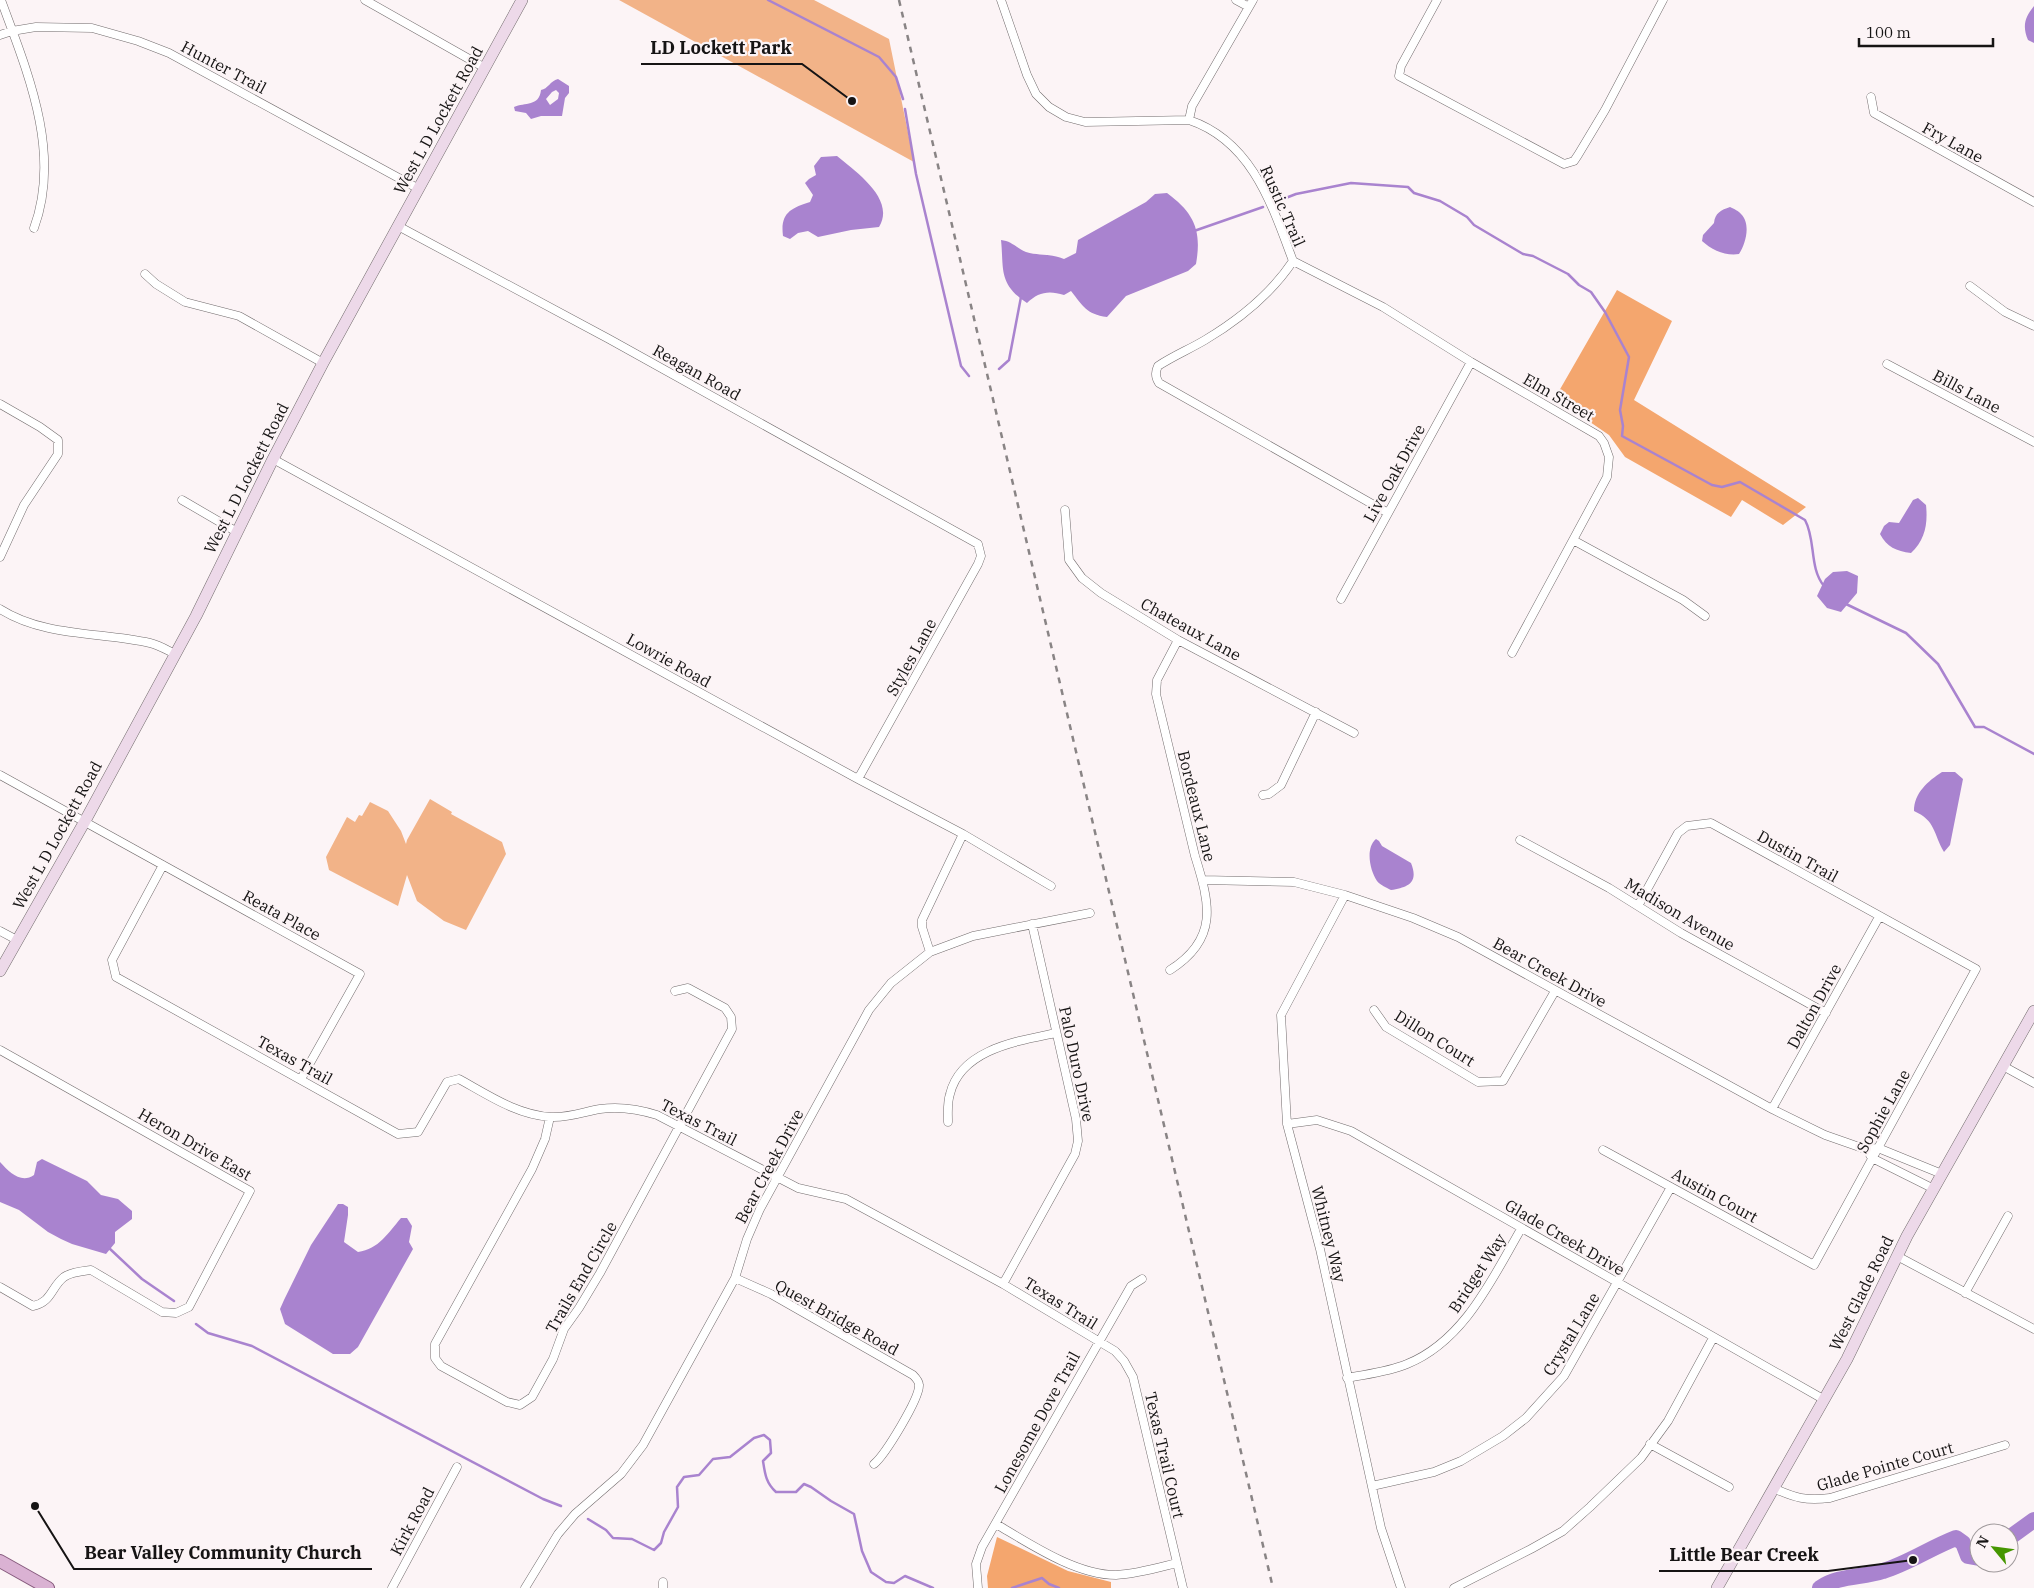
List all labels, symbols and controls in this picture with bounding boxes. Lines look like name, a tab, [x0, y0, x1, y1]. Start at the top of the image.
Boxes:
scale bar	[1859, 15, 1993, 47]
text: 100 m	[1866, 23, 1911, 42]
callout: LD Lockett Park	[641, 31, 802, 64]
street label: Hunter Trail	[178, 36, 270, 98]
text: LD Lockett Park	[650, 36, 792, 59]
street label: West L D Lockett Road	[389, 42, 487, 198]
street label: Fry Lane	[1919, 117, 1987, 167]
street label: Rustic Trail	[1256, 162, 1310, 250]
street label: Reagan Road	[650, 340, 745, 404]
street label: Bills Lane	[1930, 365, 2004, 417]
street label: Elm Street	[1520, 369, 1598, 426]
street label: West L D Lockett Road	[199, 399, 293, 557]
street label: Live Oak Drive	[1359, 421, 1429, 525]
street label: Chateaux Lane	[1137, 593, 1245, 665]
street label: Styles Lane	[882, 615, 940, 699]
street label: Lowrie Road	[623, 629, 715, 692]
street label: Bordeaux Lane	[1174, 748, 1220, 864]
street label: West L D Lockett Road	[8, 757, 106, 913]
street label: Dustin Trail	[1754, 826, 1842, 887]
street label: Madison Avenue	[1622, 873, 1738, 955]
street label: Reata Place	[239, 885, 325, 945]
street label: Bear Creek Drive	[1490, 933, 1610, 1011]
street label: Dalton Drive	[1783, 960, 1845, 1052]
street label: Palo Duro Drive	[1055, 1004, 1099, 1124]
street label: Dillon Court	[1391, 1005, 1479, 1071]
street label: Texas Trail	[254, 1031, 336, 1089]
street label: Sophie Lane	[1852, 1066, 1914, 1156]
street label: Texas Trail	[657, 1094, 741, 1150]
street label: Heron Drive East	[135, 1103, 256, 1185]
street label: Bear Creek Drive	[730, 1105, 808, 1227]
street label: Austin Court	[1669, 1163, 1762, 1227]
street label: Whitney Way	[1307, 1184, 1351, 1285]
street label: Glade Creek Drive	[1502, 1195, 1628, 1279]
street label: Trails End Circle	[541, 1218, 621, 1336]
street label: Bridget Way	[1444, 1229, 1510, 1317]
street label: West Glade Road	[1824, 1232, 1898, 1354]
street label: Texas Trail	[1020, 1272, 1102, 1334]
street label: Quest Bridge Road	[772, 1275, 903, 1359]
street label: Crystal Lane	[1538, 1289, 1604, 1379]
street label: Lonesome Dove Trail	[990, 1348, 1084, 1496]
street label: Texas Trail Court	[1141, 1390, 1189, 1520]
street label: Glade Pointe Court	[1814, 1437, 1956, 1495]
street label: Kirk Road	[386, 1483, 438, 1559]
north arrow	[1969, 1523, 2019, 1573]
text: N	[1972, 1532, 1993, 1551]
callout: Bear Valley Community Church	[74, 1536, 372, 1569]
callout: Little Bear Creek	[1659, 1538, 1828, 1571]
text: Bear Valley Community Church	[84, 1541, 362, 1564]
text: Little Bear Creek	[1669, 1543, 1819, 1566]

